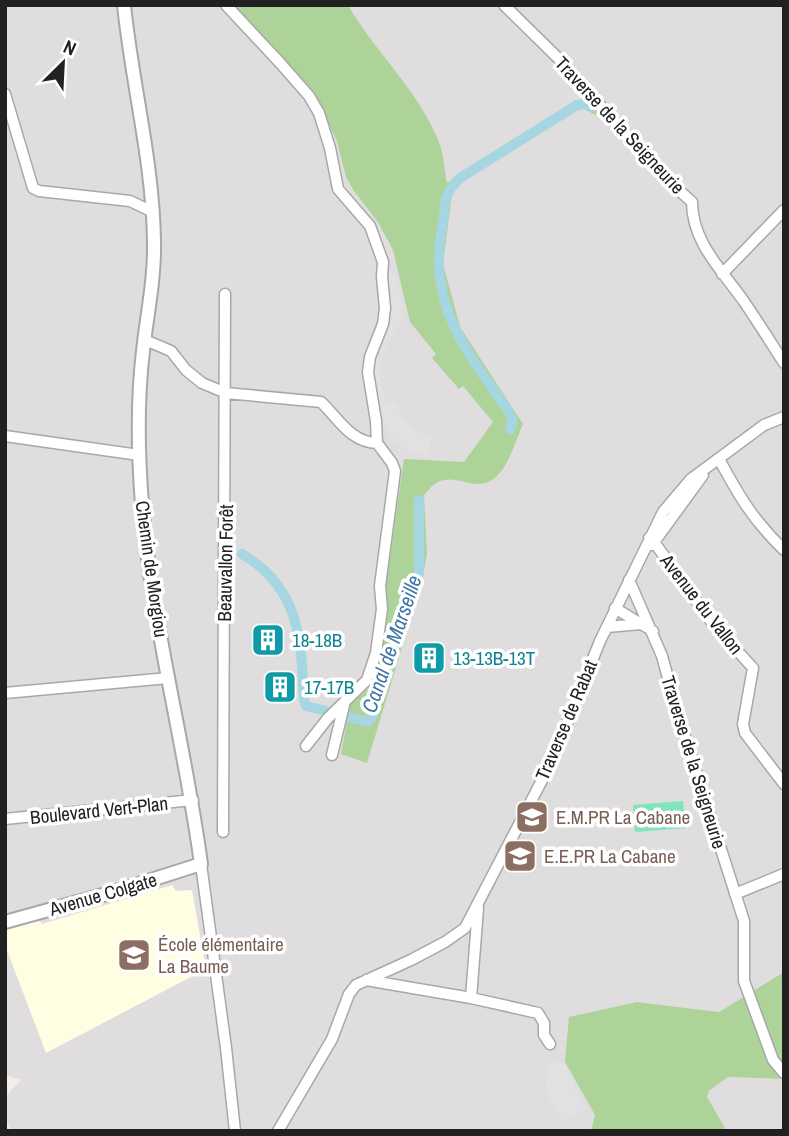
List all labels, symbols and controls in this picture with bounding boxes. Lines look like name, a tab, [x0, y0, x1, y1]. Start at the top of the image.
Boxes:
north arrow	[28, 28, 98, 98]
text: N	[59, 33, 80, 62]
street label: Traverse de la Seigneurie	[549, 50, 691, 200]
street label: Chemin de Morgiou	[130, 499, 174, 639]
street label: Beauvallon Forêt	[211, 504, 239, 622]
street label: Avenue du Vallon	[654, 548, 749, 660]
water label: Canal de Marseille	[354, 571, 429, 716]
building icon: 18-18B	[249, 621, 287, 659]
place label: 18-18B	[292, 627, 342, 653]
building icon: 13-13B-13T	[410, 639, 448, 677]
place label: 13-13B-13T	[453, 645, 536, 671]
street label: Traverse de Rabat	[529, 655, 603, 784]
building icon: 17-17B	[261, 668, 299, 706]
street label: Traverse de la Seigneurie	[655, 672, 733, 852]
place label: 17-17B	[304, 674, 354, 700]
street label: Boulevard Vert-Plan	[29, 790, 169, 830]
school or university icon: E.M.PR La Cabane	[513, 798, 551, 836]
place label: E.M.PR La Cabane	[556, 804, 690, 830]
school or university icon: E.E.PR La Cabane	[501, 837, 539, 875]
place label: E.E.PR La Cabane	[544, 843, 676, 869]
street label: Avenue Colgate	[45, 866, 160, 922]
place label: École élémentaire La Baume	[158, 931, 284, 979]
school or university icon: École élémentaire La Baume	[115, 936, 153, 974]

